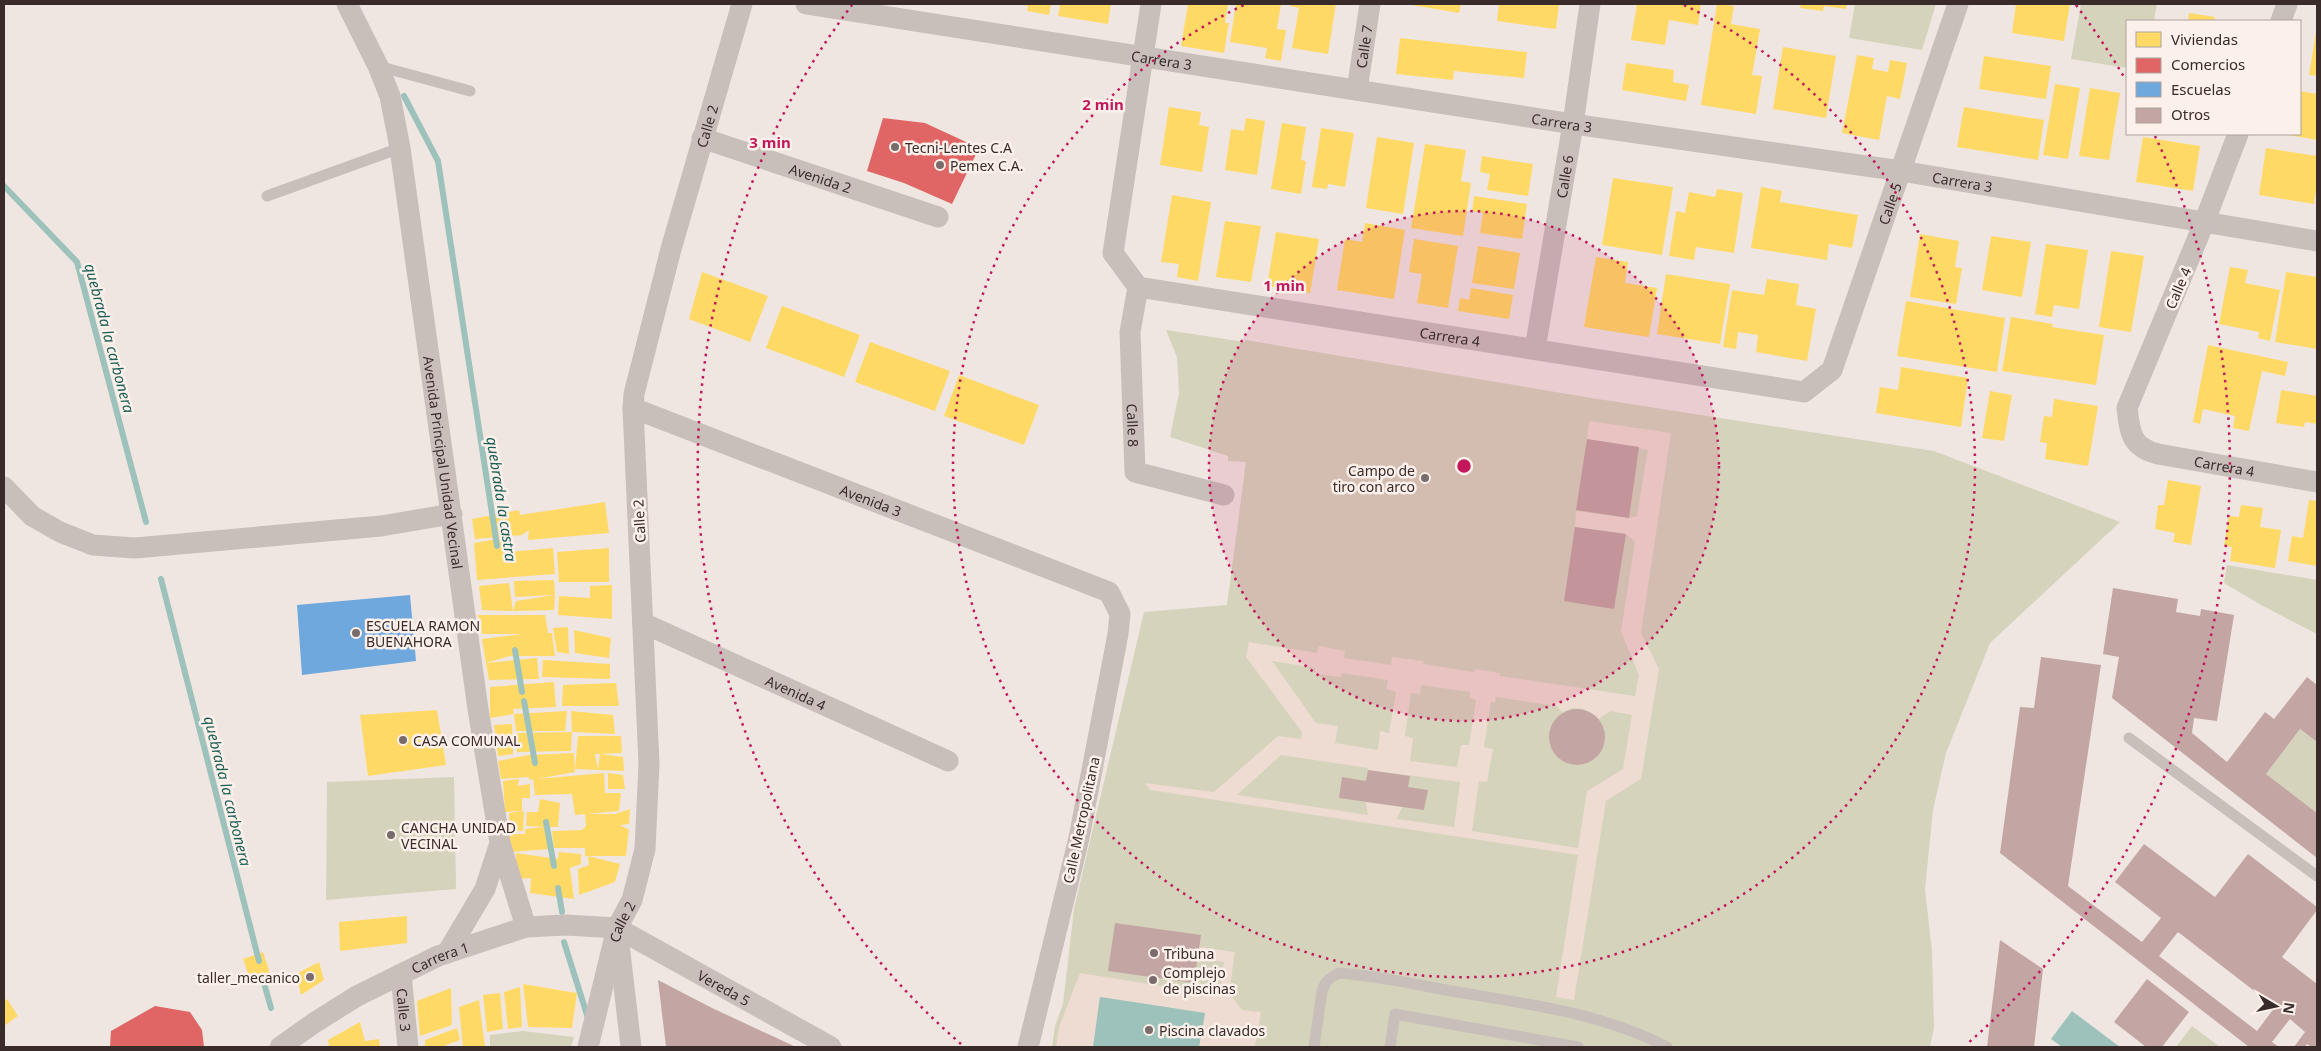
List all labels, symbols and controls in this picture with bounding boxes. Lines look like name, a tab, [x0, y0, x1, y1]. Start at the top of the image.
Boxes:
legend	[2126, 20, 2301, 135]
street label: Calle 7	[1351, 24, 1376, 69]
text: Viviendas	[2171, 29, 2238, 49]
street label: Carrera 3	[1130, 46, 1193, 74]
text: Comercios	[2171, 54, 2245, 74]
text: Escuelas	[2171, 79, 2231, 99]
text: 2 min	[1082, 94, 1124, 114]
street label: Calle 2	[691, 103, 722, 150]
text: Otros	[2171, 104, 2210, 124]
street label: Carrera 3	[1530, 108, 1593, 136]
text: 3 min	[749, 132, 791, 152]
place label: Tecni-Lentes C.A	[905, 138, 1012, 157]
marker: Tecni-Lentes C.A	[889, 141, 901, 153]
street label: Calle 6	[1551, 153, 1577, 199]
place label: Pemex C.A.	[950, 156, 1023, 175]
street label: Avenida 2	[787, 158, 854, 197]
marker: Pemex C.A.	[934, 159, 946, 171]
street label: Carrera 3	[1931, 167, 1994, 196]
street label: Calle 5	[1873, 180, 1905, 227]
water label: quebrada la carbonera	[80, 261, 140, 415]
street label: Calle 4	[2161, 264, 2195, 312]
text: 1 min	[1263, 275, 1305, 295]
street label: Carrera 4	[1418, 322, 1482, 350]
street label: Avenida Principal Unidad Vecinal	[420, 355, 468, 570]
street label: Calle 8	[1123, 403, 1144, 447]
water label: quebrada la castra	[482, 435, 522, 563]
street label: Carrera 4	[2193, 451, 2256, 480]
centre of rings	[1455, 457, 1473, 475]
place label: Campo de tiro con arco	[1333, 461, 1415, 496]
marker: Campo de tiro con arco	[1419, 472, 1431, 484]
street label: Avenida 3	[837, 479, 904, 520]
street label: Calle 2	[628, 499, 650, 543]
place label: ESCUELA RAMON BUENAHORA	[366, 616, 480, 651]
marker: ESCUELA RAMON BUENAHORA	[350, 627, 362, 639]
street label: Avenida 4	[763, 670, 829, 714]
water label: quebrada la carbonera	[200, 714, 256, 869]
place label: CASA COMUNAL	[413, 731, 520, 750]
marker: CASA COMUNAL	[397, 734, 409, 746]
street label: Calle Metropolitana	[1058, 755, 1104, 885]
place label: CANCHA UNIDAD VECINAL	[401, 818, 516, 853]
marker: CANCHA UNIDAD VECINAL	[385, 829, 397, 841]
street label: Calle 2	[604, 898, 639, 944]
street label: Carrera 1	[408, 937, 471, 977]
place label: Tribuna	[1164, 944, 1214, 963]
marker: Tribuna	[1148, 947, 1160, 959]
place label: Complejo de piscinas	[1163, 963, 1236, 998]
street label: Vereda 5	[694, 965, 754, 1010]
place label: taller_mecanico	[197, 968, 300, 987]
marker: taller_mecanico	[304, 971, 316, 983]
marker: Complejo de piscinas	[1147, 974, 1159, 986]
north arrow	[2251, 981, 2301, 1031]
street label: Calle 3	[393, 987, 416, 1032]
text: N	[2279, 1001, 2300, 1015]
place label: Piscina clavados	[1159, 1021, 1265, 1040]
marker: Piscina clavados	[1143, 1024, 1155, 1036]

